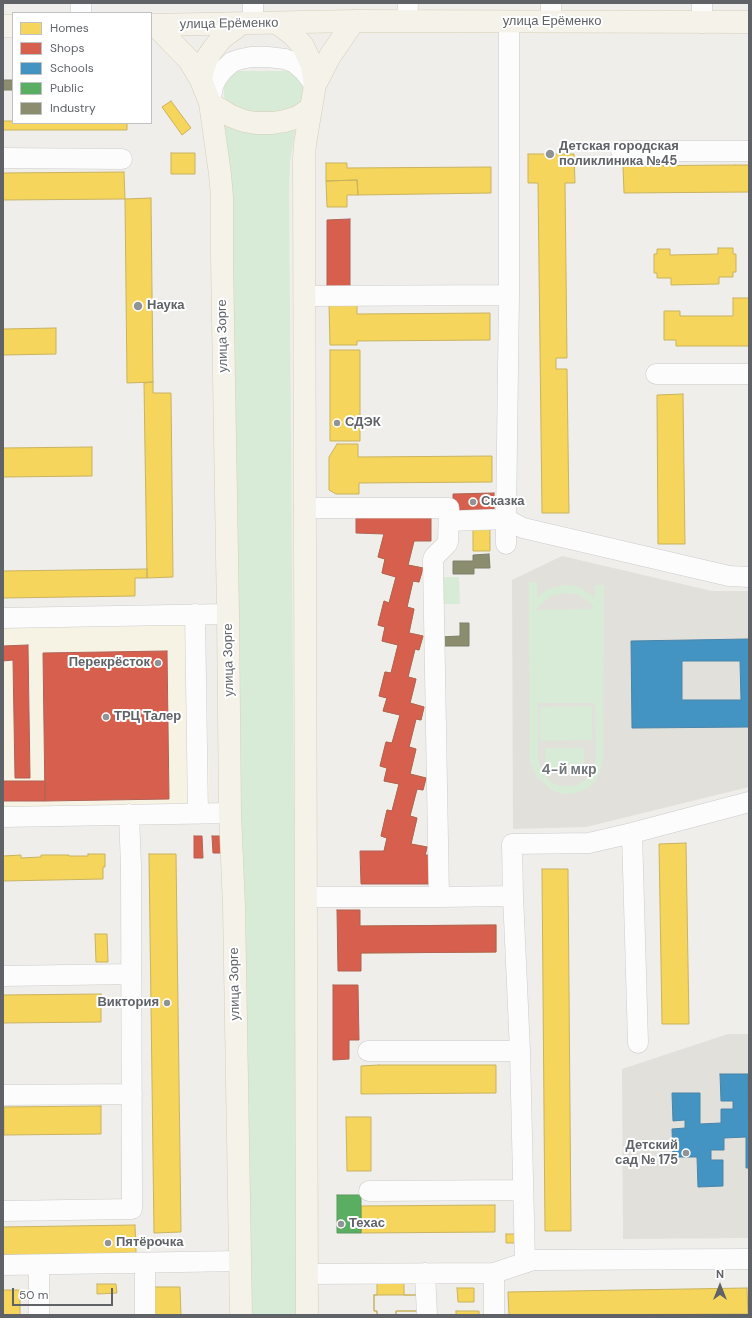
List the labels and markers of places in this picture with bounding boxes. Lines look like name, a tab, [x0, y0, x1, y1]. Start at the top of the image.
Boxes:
place label: Детская городская поликлиника №45	[559, 139, 679, 170]
marker: Детская городская поликлиника №45	[544, 148, 556, 160]
place label: Наука	[147, 298, 185, 314]
marker: Наука	[132, 300, 144, 312]
place label: СДЭК	[345, 415, 381, 431]
marker: СДЭК	[332, 418, 342, 428]
place label: Сказка	[481, 494, 524, 510]
marker: Сказка	[468, 497, 478, 507]
place label: Перекрёсток	[69, 655, 150, 671]
marker: Перекрёсток	[153, 658, 163, 668]
place label: ТРЦ Талер	[114, 709, 181, 725]
marker: ТРЦ Талер	[101, 712, 111, 722]
place label: Виктория	[97, 995, 159, 1011]
marker: Виктория	[162, 998, 172, 1008]
place label: Детский сад № 175	[615, 1138, 678, 1169]
marker: Детский сад № 175	[681, 1148, 691, 1158]
place label: Техас	[349, 1216, 385, 1232]
marker: Техас	[336, 1219, 346, 1229]
place label: Пятёрочка	[116, 1235, 183, 1251]
marker: Пятёрочка	[103, 1238, 113, 1248]

